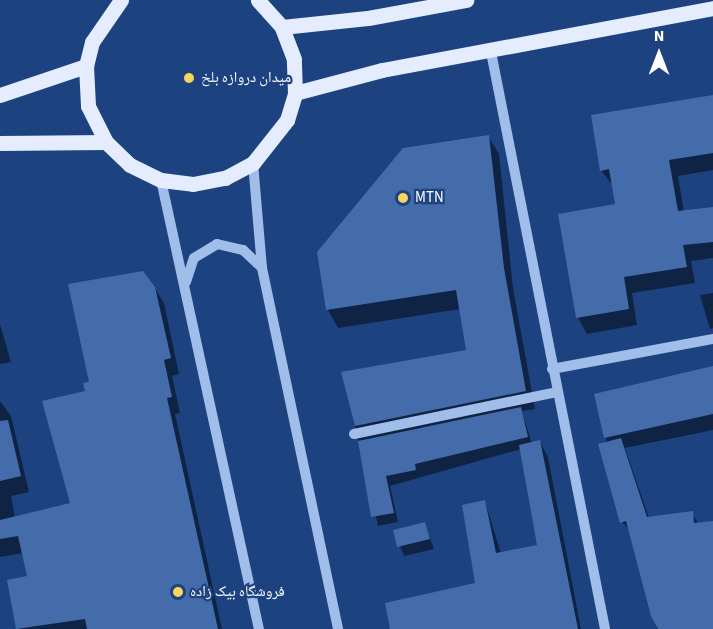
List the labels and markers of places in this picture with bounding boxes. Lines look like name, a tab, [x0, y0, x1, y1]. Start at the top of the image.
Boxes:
place label: میدان دروازه بلخ	[201, 69, 291, 87]
marker: میدان دروازه بلخ	[182, 71, 196, 85]
place label: MTN	[415, 189, 444, 207]
marker: MTN	[396, 191, 410, 205]
place label: فروشگاه بیک زاده	[190, 583, 285, 601]
marker: فروشگاه بیک زاده	[171, 585, 185, 599]

